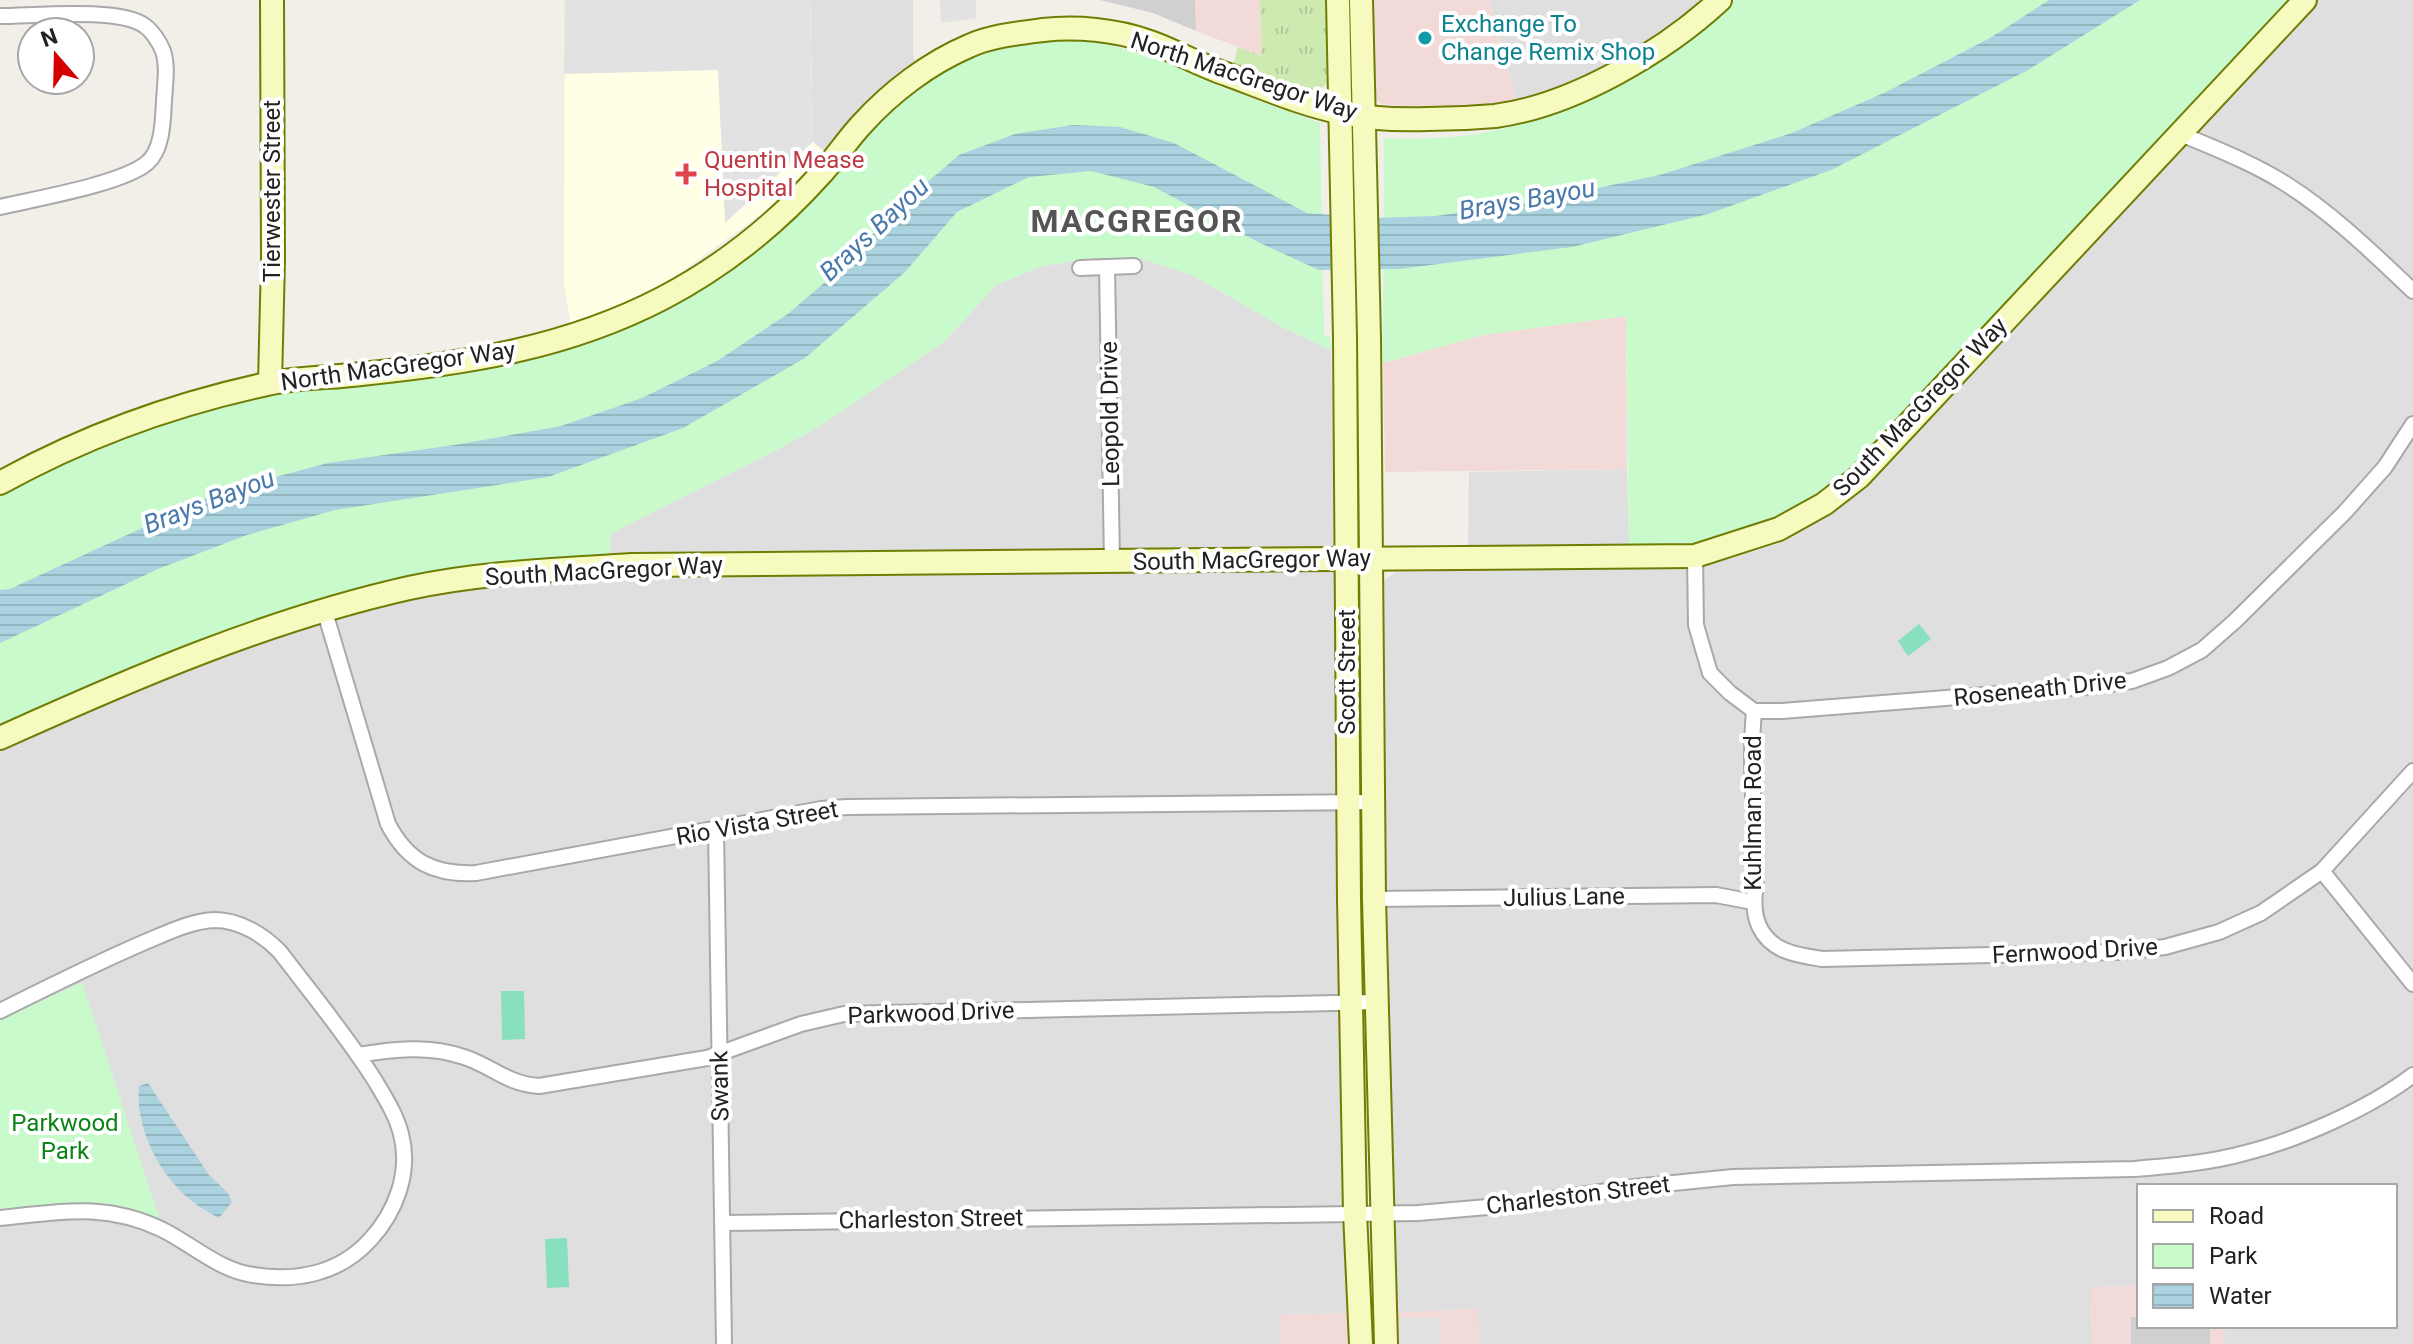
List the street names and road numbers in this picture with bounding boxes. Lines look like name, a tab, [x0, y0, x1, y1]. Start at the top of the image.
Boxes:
street label: North MacGregor Way	[1127, 26, 1361, 126]
street label: Tierwester Street	[258, 100, 286, 282]
street label: South MacGregor Way	[1827, 311, 2013, 502]
street label: North MacGregor Way	[279, 336, 518, 396]
street label: Leopold Drive	[1095, 341, 1125, 487]
street label: South MacGregor Way	[1133, 544, 1372, 576]
street label: South MacGregor Way	[484, 551, 724, 591]
street label: Scott Street	[1333, 609, 1361, 735]
street label: Roseneath Drive	[1952, 666, 2128, 712]
street label: Kuhlman Road	[1739, 735, 1767, 891]
street label: Rio Vista Street	[674, 795, 840, 851]
street label: Julius Lane	[1503, 882, 1625, 912]
street label: Fernwood Drive	[1991, 933, 2159, 969]
street label: Parkwood Drive	[847, 996, 1015, 1030]
street label: Swank	[705, 1050, 735, 1122]
street label: Charleston Street	[1485, 1170, 1672, 1220]
street label: Charleston Street	[838, 1203, 1024, 1235]

